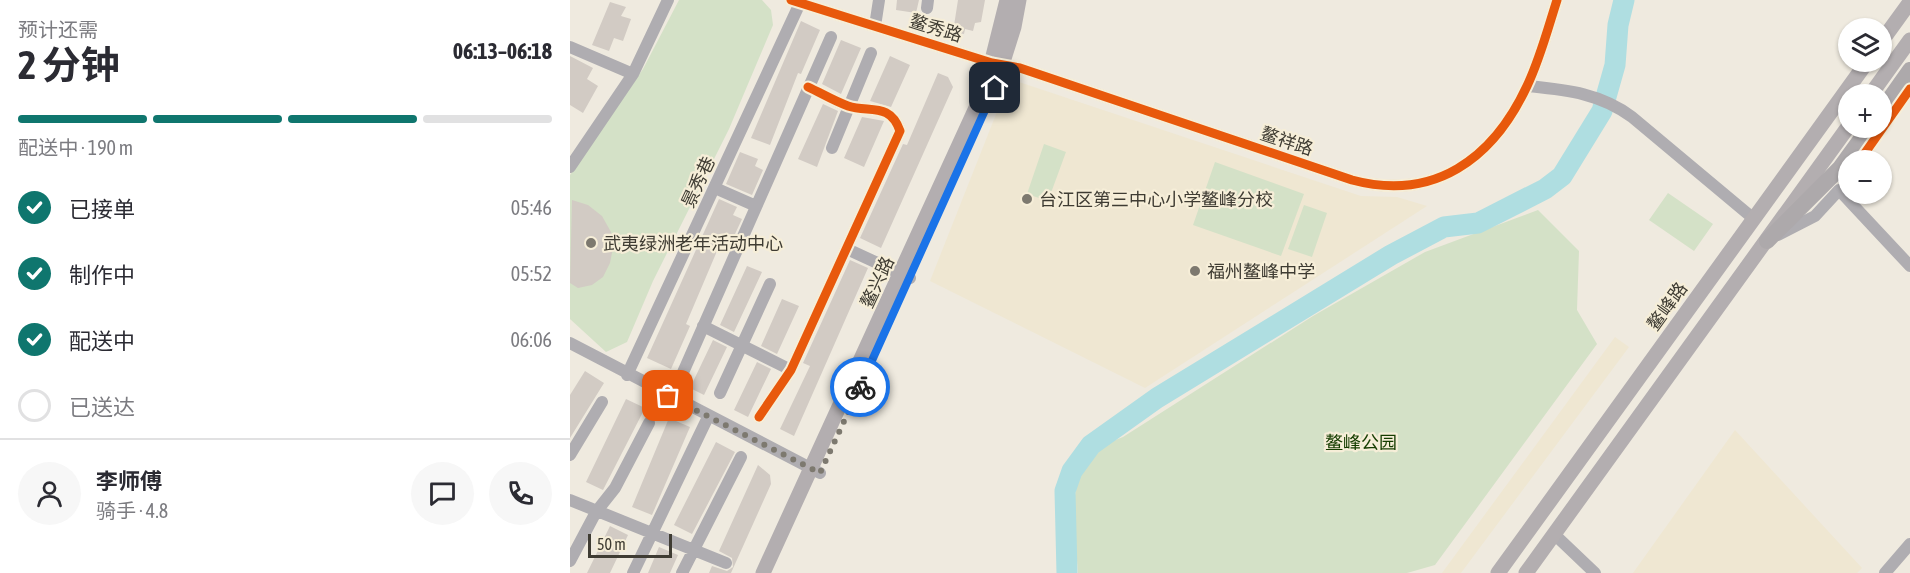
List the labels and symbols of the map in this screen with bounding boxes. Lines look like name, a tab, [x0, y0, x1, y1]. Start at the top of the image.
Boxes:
street label: 鳌秀路	[907, 10, 965, 46]
pin	[969, 62, 1020, 113]
street label: 鳌祥路	[1258, 123, 1316, 159]
street label: 景秀巷	[677, 153, 719, 211]
place label: 台江区第三中心小学鳌峰分校	[1039, 189, 1273, 210]
marker: 台江区第三中心小学鳌峰分校	[1020, 192, 1034, 206]
place label: 武夷绿洲老年活动中心	[603, 233, 783, 254]
marker: 武夷绿洲老年活动中心	[584, 236, 598, 250]
street label: 鳌兴路	[856, 253, 898, 311]
place label: 福州鳌峰中学	[1207, 261, 1315, 282]
marker: 福州鳌峰中学	[1188, 264, 1202, 278]
street label: 鳌峰路	[1643, 278, 1691, 334]
courier	[830, 357, 890, 417]
pin	[642, 370, 693, 421]
park label: 鳌峰公园	[1325, 432, 1397, 453]
scale bar	[588, 531, 672, 558]

